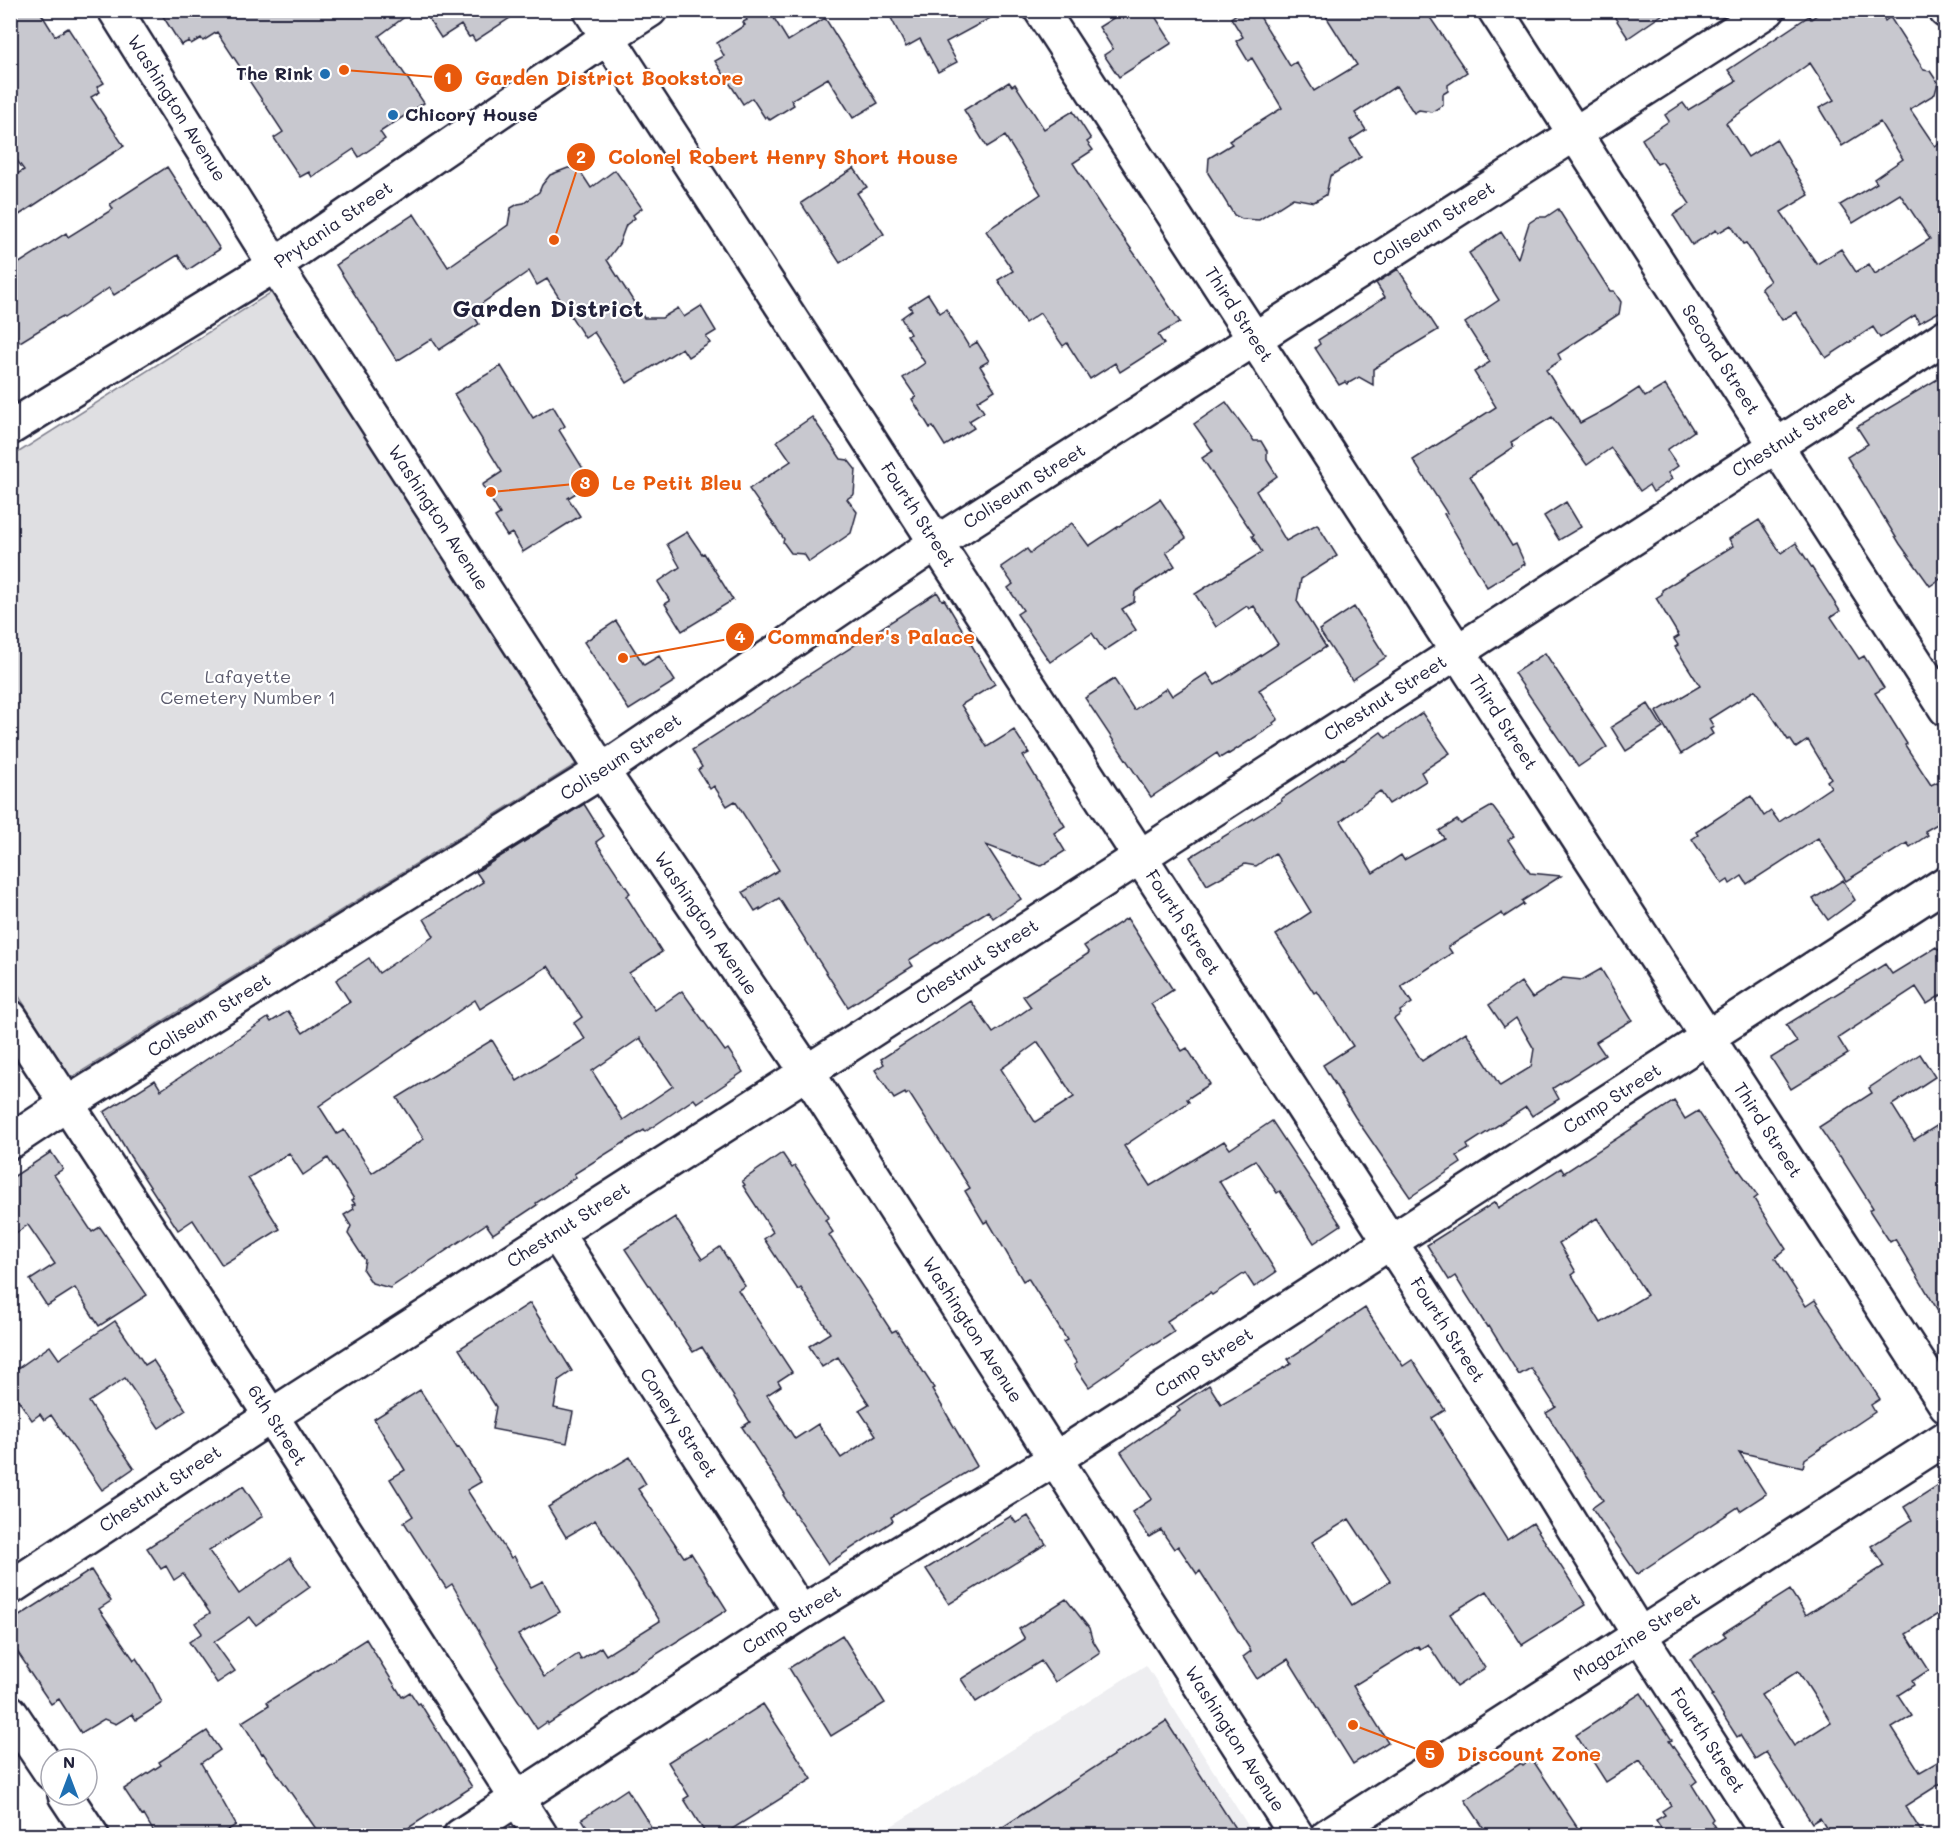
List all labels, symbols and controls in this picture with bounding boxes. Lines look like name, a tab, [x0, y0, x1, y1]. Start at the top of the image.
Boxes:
street label: Washington Avenue	[123, 30, 232, 186]
callout: Garden District Bookstore	[433, 59, 756, 97]
place label: The Rink	[236, 61, 313, 85]
text: Garden District Bookstore	[475, 64, 743, 90]
text: 1	[444, 65, 452, 89]
marker: The Rink	[318, 67, 332, 81]
place label: Chicory House	[405, 102, 538, 126]
marker: Chicory House	[386, 108, 400, 122]
callout: Colonel Robert Henry Short House	[566, 138, 970, 176]
text: Colonel Robert Henry Short House	[608, 143, 958, 169]
text: 2	[576, 144, 586, 168]
street label: Prytania Street	[269, 175, 397, 273]
street label: Coliseum Street	[1367, 175, 1499, 271]
street label: Third Street	[1200, 262, 1279, 366]
district label: Garden District	[452, 292, 644, 323]
street label: Second Street	[1677, 299, 1766, 419]
street label: Chestnut Street	[1727, 385, 1859, 482]
street label: Coliseum Street	[958, 437, 1090, 534]
street label: Washington Avenue	[383, 440, 495, 595]
street label: Fourth Street	[876, 457, 962, 572]
callout: Le Petit Bleu	[570, 464, 754, 502]
text: Le Petit Bleu	[612, 469, 742, 495]
text: 3	[580, 470, 591, 494]
callout: Commander's Palace	[725, 618, 987, 656]
text: Commander's Palace	[767, 623, 975, 649]
text: 4	[734, 624, 746, 648]
street label: Chestnut Street	[1319, 649, 1451, 746]
park label: Lafayette Cemetery Number 1	[160, 664, 336, 709]
street label: Third Street	[1464, 669, 1544, 774]
street label: Coliseum Street	[555, 707, 686, 805]
street label: Washington Avenue	[649, 846, 764, 999]
street label: Fourth Street	[1141, 865, 1226, 979]
street label: Chestnut Street	[911, 913, 1043, 1010]
street label: Coliseum Street	[143, 967, 275, 1062]
street label: Camp Street	[1558, 1057, 1665, 1139]
street label: Third Street	[1729, 1077, 1808, 1182]
street label: Chestnut Street	[502, 1176, 634, 1273]
street label: Washington Avenue	[918, 1252, 1029, 1407]
street label: Fourth Street	[1405, 1272, 1491, 1387]
street label: Camp Street	[1150, 1321, 1257, 1402]
street label: Conery Street	[635, 1363, 724, 1482]
street label: 6th Street	[243, 1380, 313, 1470]
street label: Chestnut Street	[94, 1439, 226, 1537]
street label: Camp Street	[737, 1579, 845, 1659]
street label: Magazine Street	[1568, 1586, 1704, 1686]
street label: Washington Avenue	[1180, 1661, 1291, 1816]
street label: Fourth Street	[1666, 1683, 1751, 1797]
callout: Discount Zone	[1415, 1735, 1613, 1773]
text: Discount Zone	[1457, 1740, 1601, 1766]
text: 5	[1425, 1741, 1435, 1765]
north arrow	[39, 1747, 99, 1807]
text: N	[63, 1751, 75, 1772]

